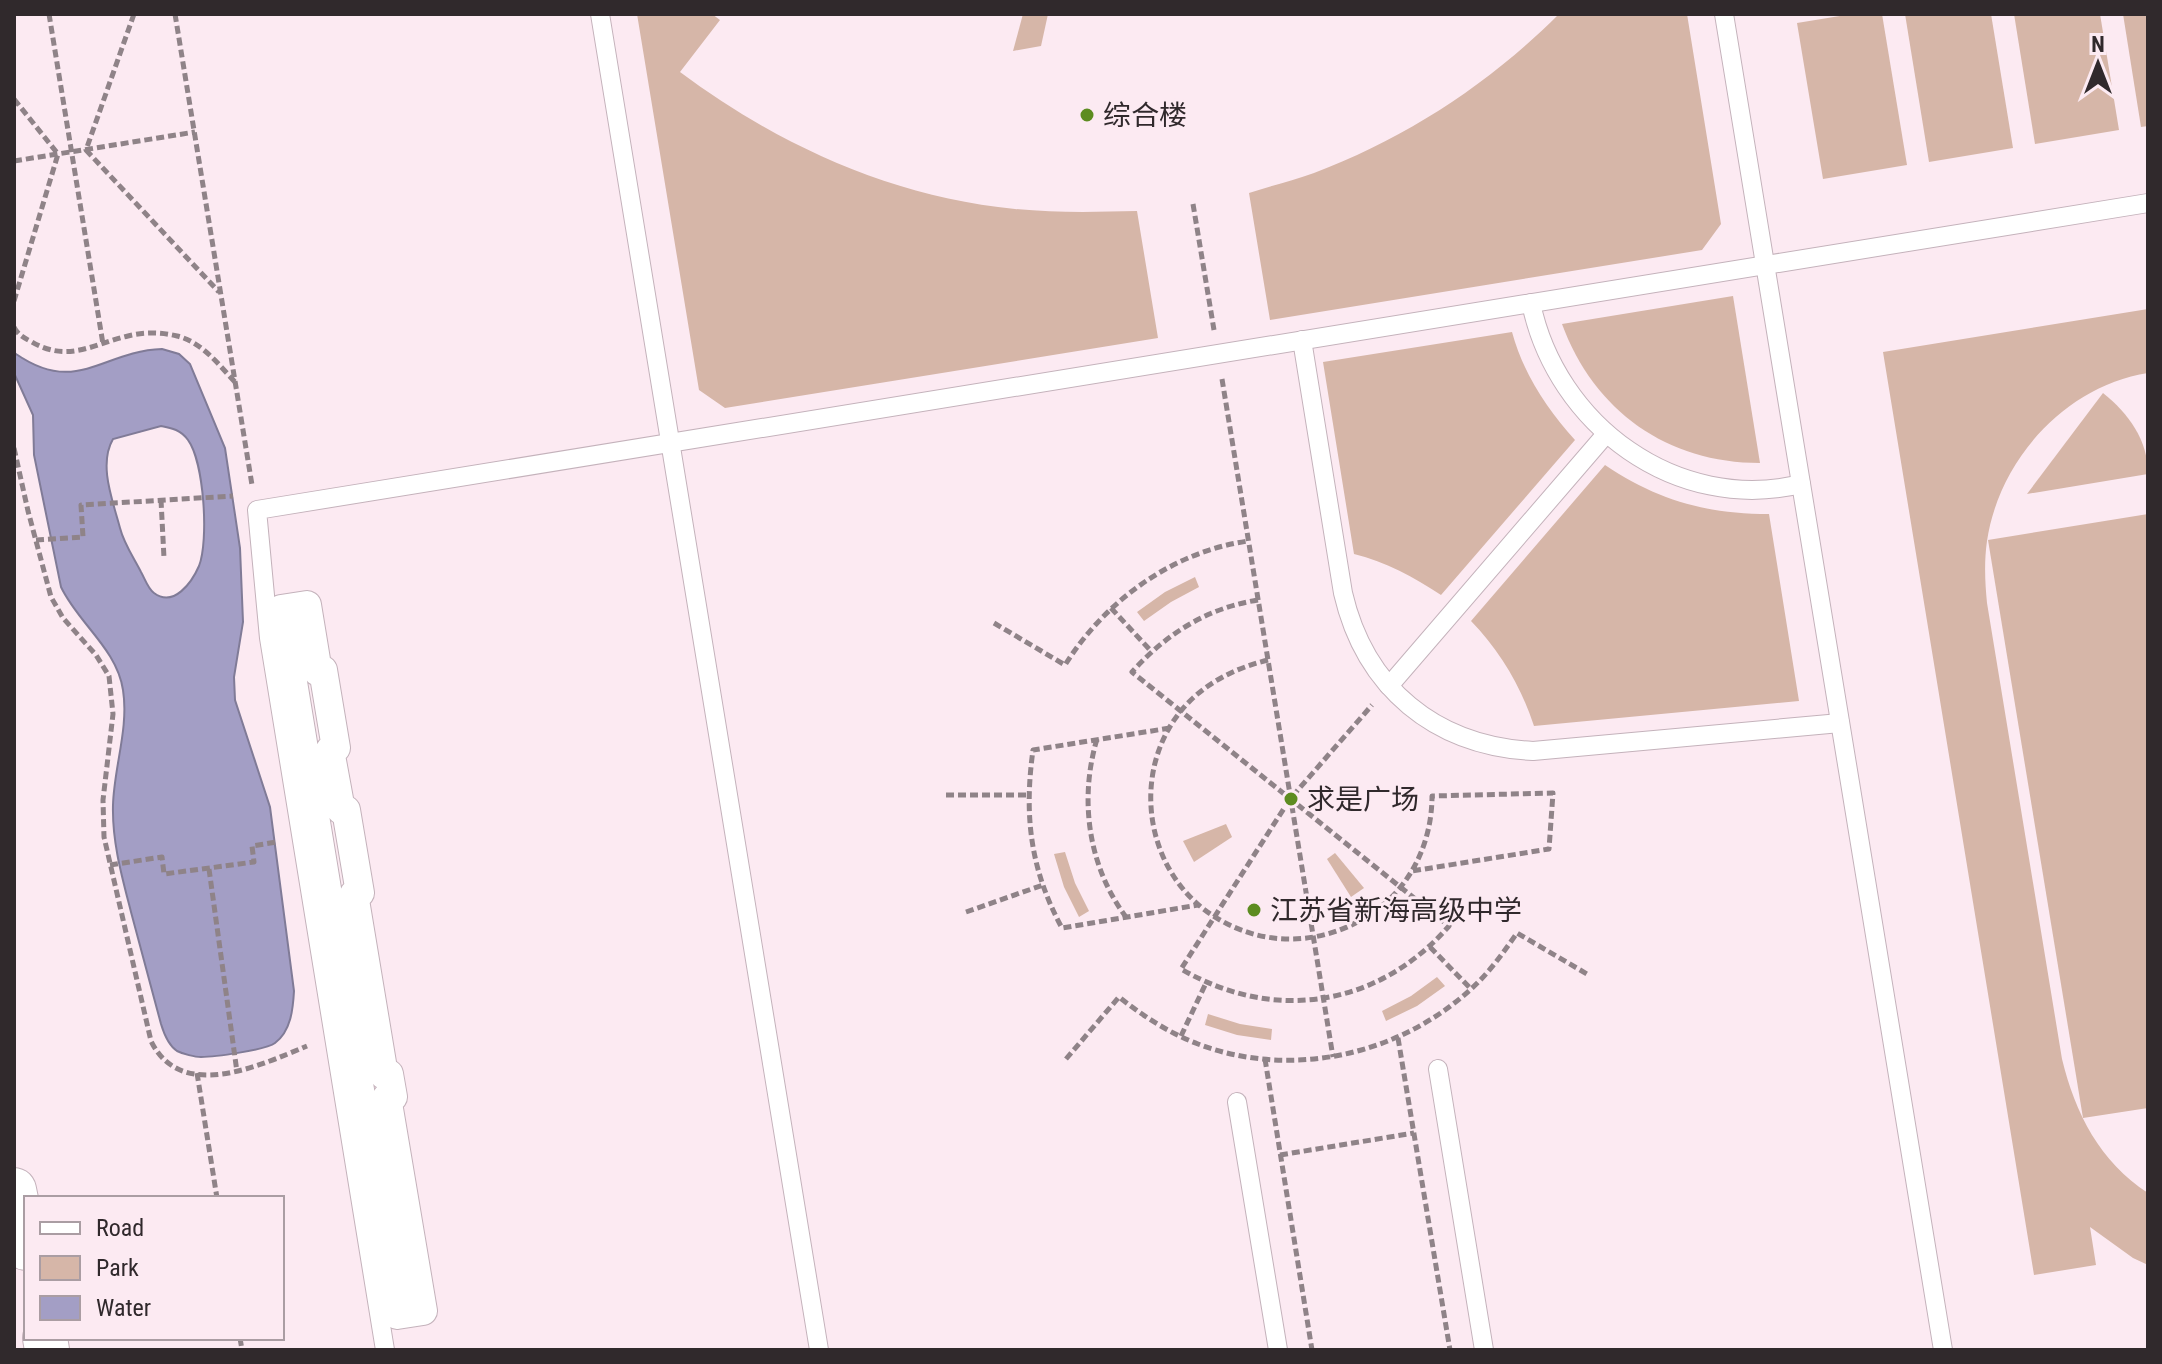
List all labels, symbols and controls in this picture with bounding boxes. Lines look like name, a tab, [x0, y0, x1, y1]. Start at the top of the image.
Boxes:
north arrow	[2058, 24, 2138, 104]
text: N	[2091, 32, 2105, 57]
place label: 综合楼	[1103, 99, 1187, 132]
marker: 综合楼	[1078, 106, 1096, 124]
place label: 求是广场	[1307, 783, 1419, 816]
marker: 求是广场	[1282, 790, 1300, 808]
place label: 江苏省新海高级中学	[1270, 894, 1522, 927]
marker: 江苏省新海高级中学	[1245, 901, 1263, 919]
legend	[24, 1196, 284, 1340]
text: Road	[96, 1214, 144, 1242]
text: Park	[96, 1254, 139, 1282]
text: Water	[96, 1294, 151, 1322]

